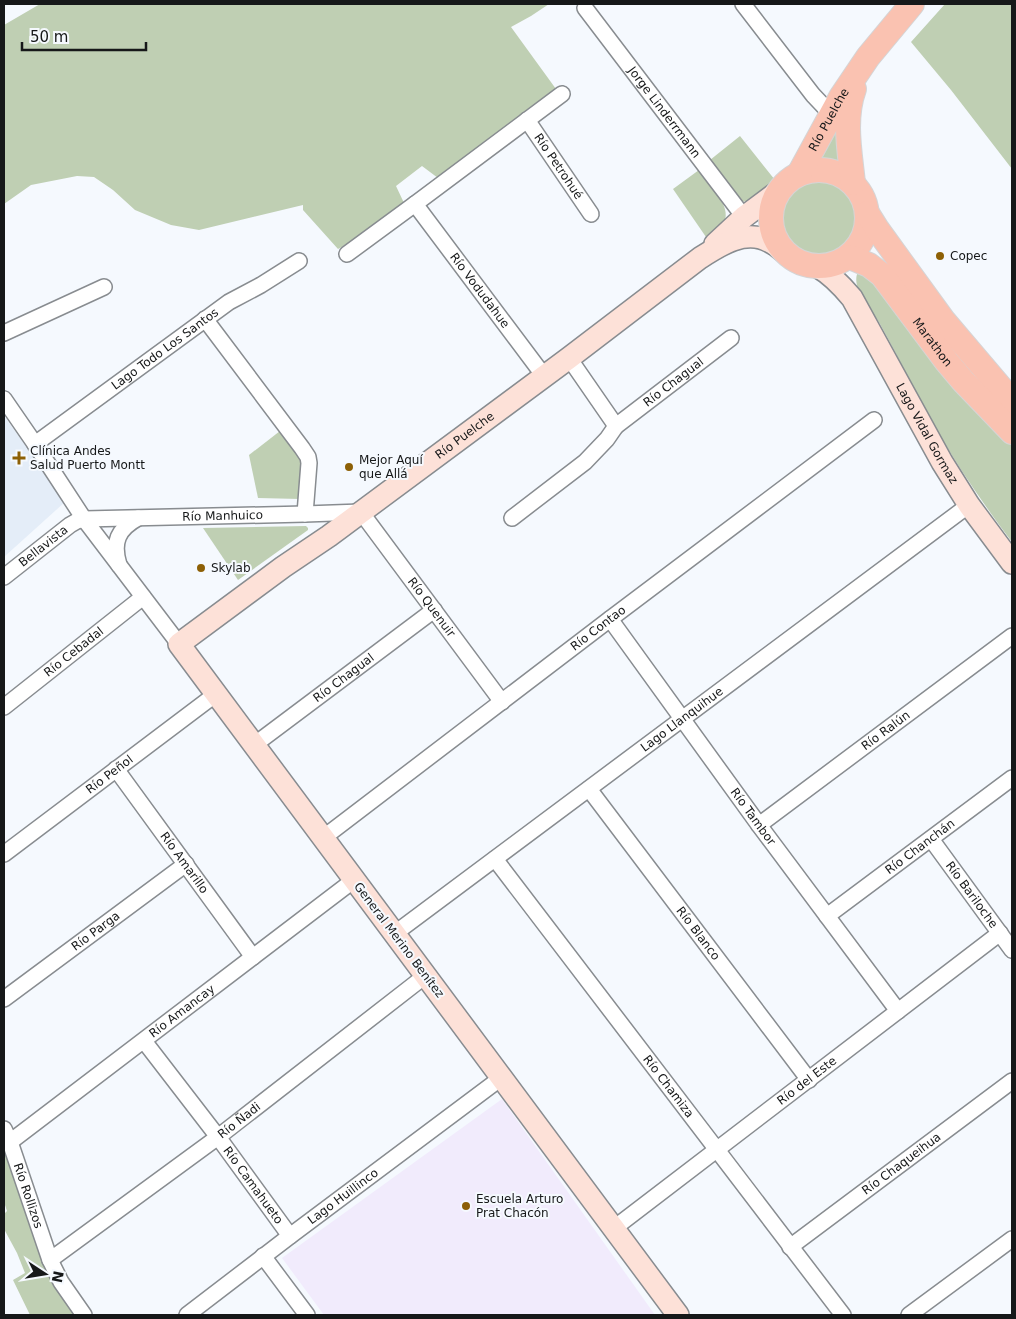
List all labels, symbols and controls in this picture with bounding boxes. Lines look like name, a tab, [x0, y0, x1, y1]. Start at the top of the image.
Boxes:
scale bar	[22, 20, 146, 52]
text: 50 m	[30, 28, 68, 46]
street label: Jorge Linderrmann	[625, 63, 703, 161]
street label: Río Puelche	[806, 85, 852, 154]
street label: Río Petrohué	[531, 131, 586, 202]
place label: Copec	[950, 249, 987, 263]
street label: Río Vodudahue	[447, 250, 512, 331]
marker: Copec	[934, 250, 946, 262]
street label: Lago Todo Los Santos	[109, 305, 221, 393]
street label: Marathon	[910, 315, 955, 370]
street label: Río Chagual	[641, 355, 706, 410]
street label: Lago Vidal Gormaz	[893, 381, 961, 486]
street label: Río Puelche	[432, 409, 497, 462]
place label: Clínica Andes Salud Puerto Montt	[30, 444, 145, 472]
marker: Clínica Andes Salud Puerto Montt	[12, 451, 26, 465]
place label: Mejor Aquí que Allá	[359, 453, 423, 481]
marker: Mejor Aquí que Allá	[343, 461, 355, 473]
street label: Río Manhuico	[182, 508, 263, 524]
street label: Bellavista	[16, 522, 71, 570]
place label: Skylab	[211, 561, 251, 575]
marker: Skylab	[195, 562, 207, 574]
street label: Río Quenuir	[405, 575, 458, 640]
street label: Río Contao	[568, 603, 628, 654]
street label: Río Cebadal	[41, 624, 106, 680]
street label: Río Chagual	[311, 651, 377, 705]
street label: Lago Llanquihue	[638, 684, 726, 755]
street label: Río Ralún	[859, 708, 913, 753]
street label: Río Peñol	[83, 752, 136, 797]
street label: Río Tambor	[728, 785, 779, 848]
street label: Río Chanchán	[883, 816, 957, 877]
street label: Río Amarillo	[157, 829, 211, 896]
street label: Río Bariloche	[943, 859, 1001, 931]
street label: General Merino Benítez	[351, 880, 447, 1000]
street label: Río Blanco	[673, 904, 723, 963]
street label: Río Parga	[69, 909, 122, 954]
street label: Río Amancay	[146, 982, 217, 1041]
street label: Río Chamiza	[640, 1052, 697, 1120]
street label: Río del Este	[774, 1054, 839, 1108]
street label: Río Ñadi	[215, 1100, 263, 1141]
street label: Río Chaqueihua	[859, 1130, 943, 1198]
street label: Río Camahueto	[220, 1144, 286, 1227]
street label: Río Rollizos	[11, 1161, 46, 1230]
street label: Lago Huillinco	[305, 1165, 381, 1227]
place label: Escuela Arturo Prat Chacón	[476, 1192, 563, 1220]
marker: Escuela Arturo Prat Chacón	[460, 1200, 472, 1212]
north arrow	[20, 1249, 70, 1299]
text: N	[49, 1269, 67, 1284]

